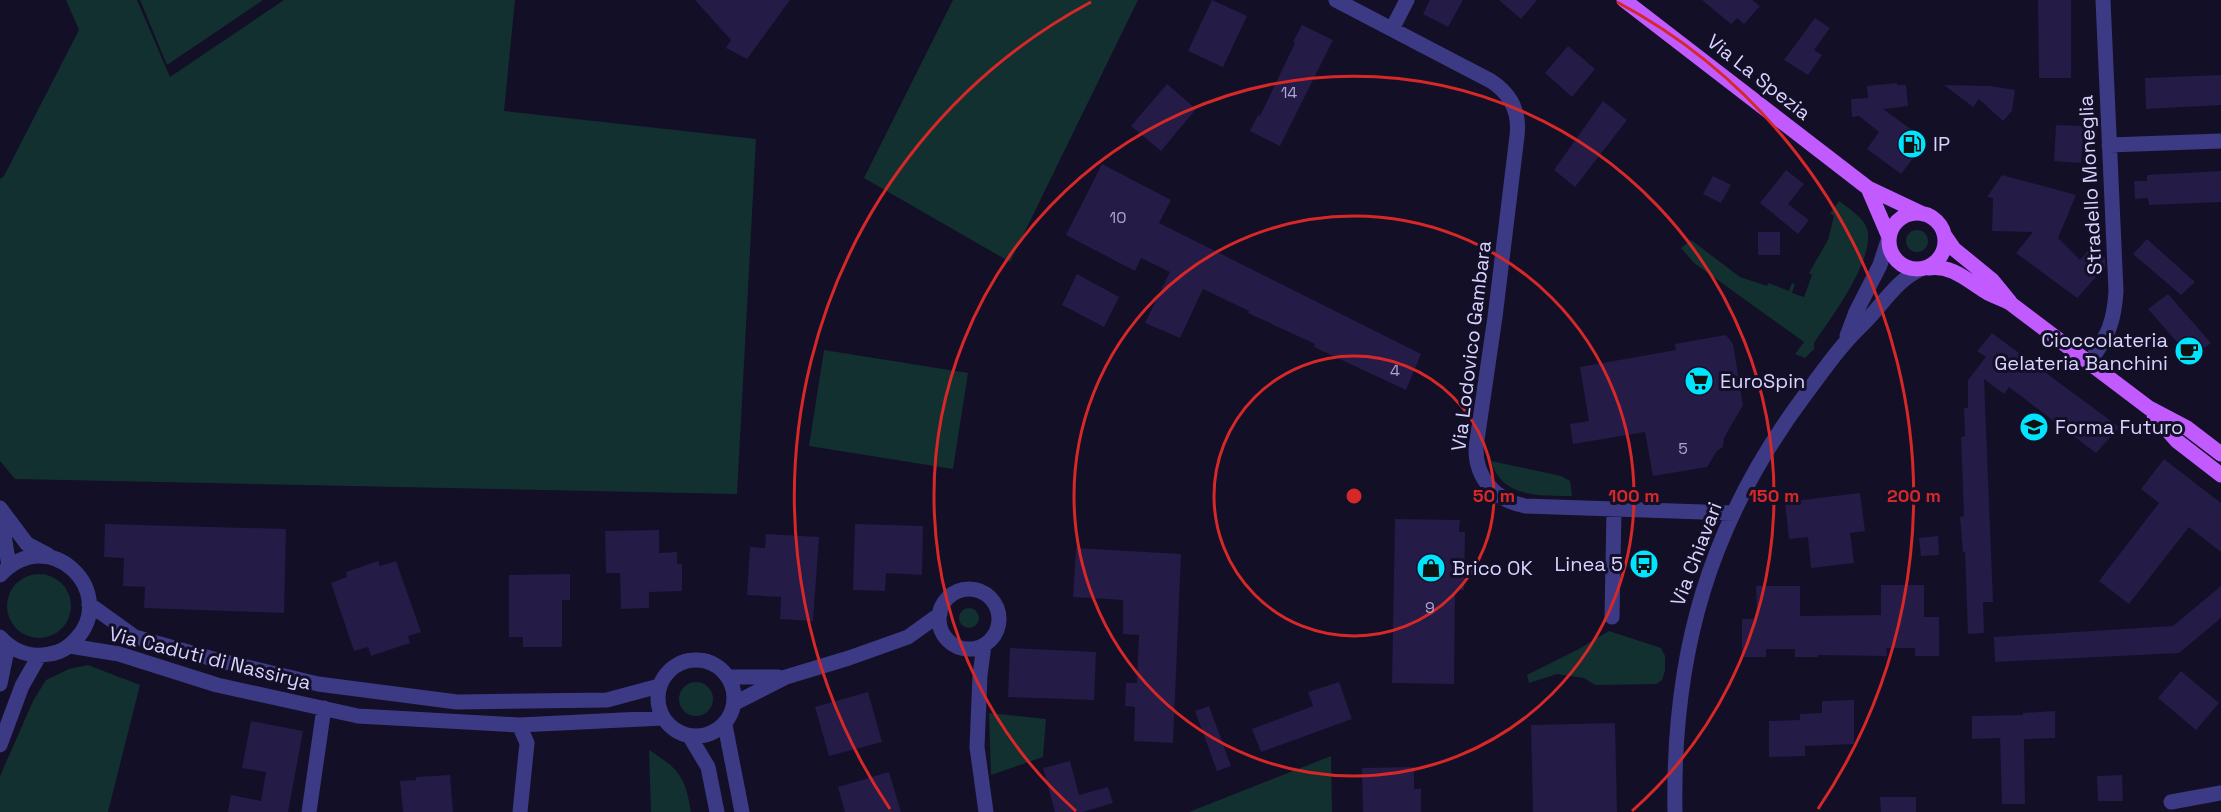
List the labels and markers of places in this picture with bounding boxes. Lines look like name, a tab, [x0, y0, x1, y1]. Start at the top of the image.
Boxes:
fuel station icon: IP	[1896, 128, 1928, 160]
place label: IP	[1933, 131, 1950, 157]
place label: Cioccolateria Gelateria Banchini	[1994, 327, 2168, 376]
cafe icon: Cioccolateria Gelateria Banchini	[2173, 335, 2205, 367]
supermarket icon: EuroSpin	[1683, 365, 1715, 397]
place label: EuroSpin	[1720, 368, 1805, 394]
school or university icon: Forma Futuro	[2018, 411, 2050, 443]
place label: Forma Futuro	[2055, 414, 2183, 440]
centre of rings	[1344, 486, 1364, 506]
bus stop icon: Linea 5	[1628, 548, 1660, 580]
place label: Linea 5	[1554, 551, 1623, 577]
shop icon: Brico OK	[1415, 552, 1447, 584]
place label: Brico OK	[1452, 555, 1533, 581]

